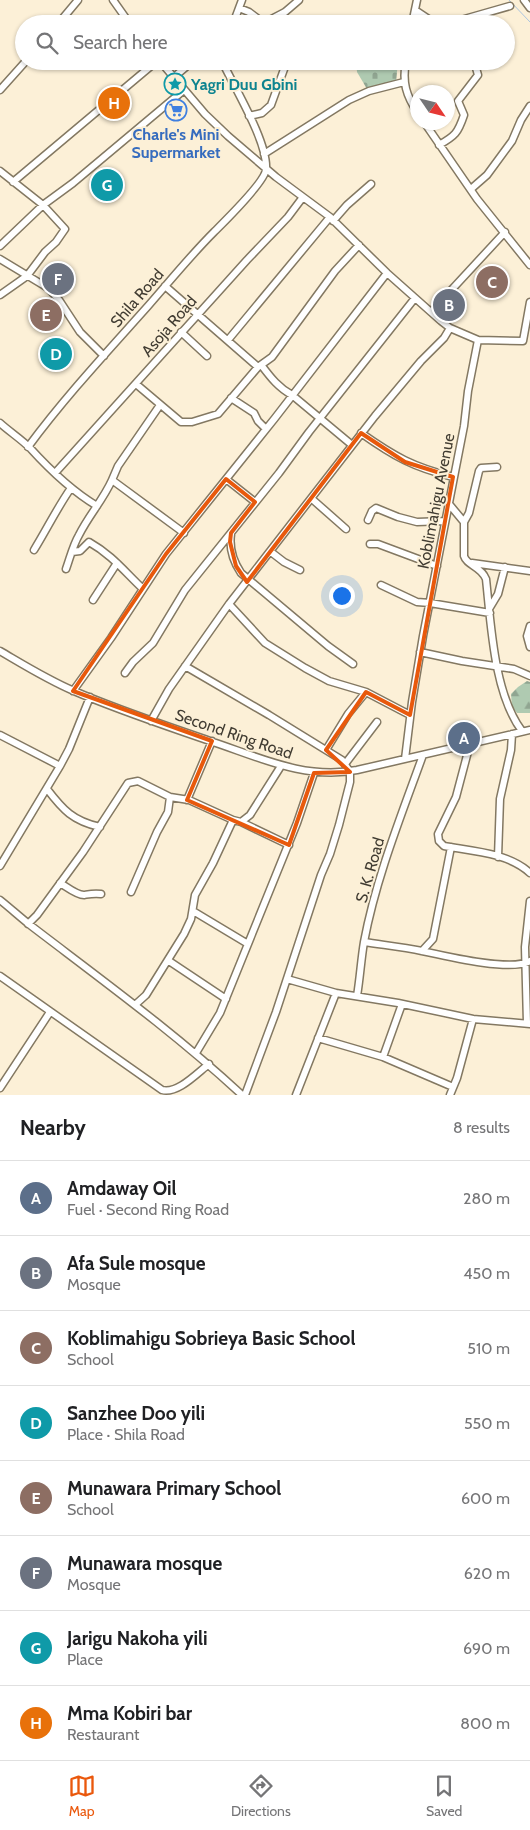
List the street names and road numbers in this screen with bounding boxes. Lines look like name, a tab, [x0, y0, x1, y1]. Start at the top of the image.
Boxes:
street label: Shila Road	[107, 265, 167, 331]
street label: Asoja Road	[137, 292, 201, 360]
street label: Koblimahigu Avenue	[414, 432, 458, 570]
street label: Second Ring Road	[173, 705, 295, 763]
street label: S. K. Road	[352, 835, 388, 905]

